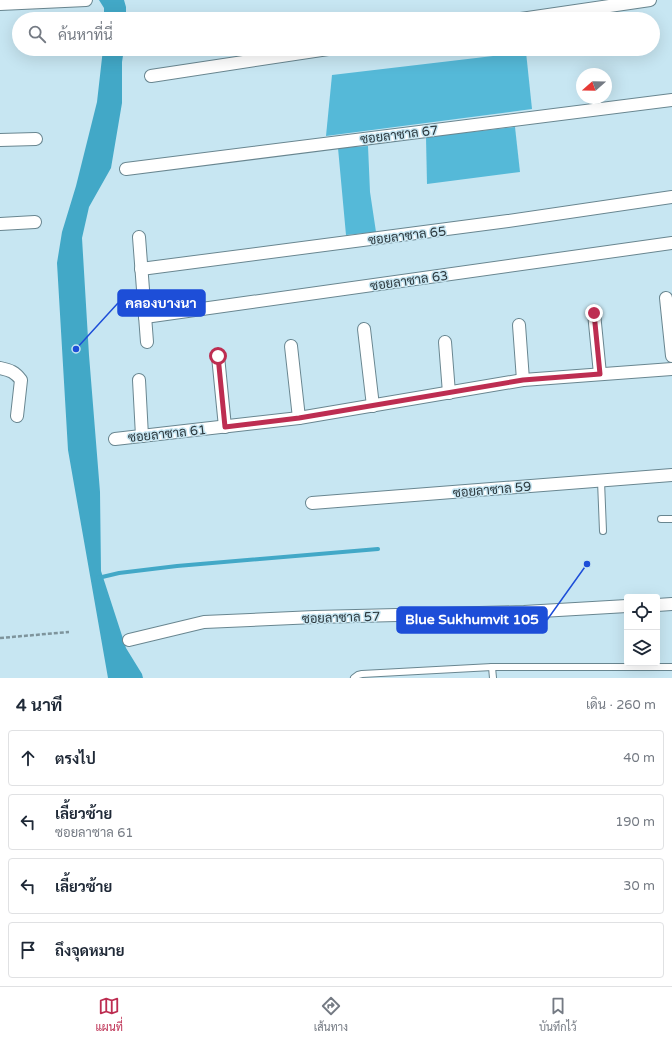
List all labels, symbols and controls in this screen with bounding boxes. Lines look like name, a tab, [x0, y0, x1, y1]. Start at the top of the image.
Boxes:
search box	[12, 12, 660, 56]
icon: search	[26, 23, 48, 45]
text: ค้นหาที่นี่	[58, 26, 113, 44]
north arrow	[576, 68, 612, 104]
street label: ซอยลาซาล 67	[359, 122, 439, 148]
street label: ซอยลาซาล 65	[367, 223, 447, 249]
street label: ซอยลาซาล 63	[369, 268, 449, 294]
callout: คลองบางนา	[118, 290, 205, 316]
text: คลองบางนา	[125, 295, 197, 312]
route end	[585, 304, 603, 322]
route start	[209, 347, 227, 365]
street label: ซอยลาซาล 61	[127, 422, 207, 446]
street label: ซอยลาซาล 59	[452, 479, 532, 501]
map controls	[624, 594, 660, 666]
button: locate	[624, 594, 660, 630]
callout: Blue Sukhumvit 105	[397, 607, 547, 633]
street label: ซอยลาซาล 57	[302, 609, 381, 627]
text: Blue Sukhumvit 105	[405, 611, 539, 628]
button: layers	[624, 630, 660, 666]
text: 4 นาที	[16, 695, 62, 716]
text: เดิน · 260 m	[586, 697, 656, 713]
icon: ahead	[17, 747, 39, 769]
text: ตรงไป	[55, 750, 96, 768]
text: 40 m	[623, 750, 655, 766]
text: เลี้ยวซ้าย	[55, 805, 112, 823]
icon: left	[17, 811, 39, 833]
text: 190 m	[615, 814, 655, 830]
text: ซอยลาซาล 61	[55, 825, 133, 841]
icon: left	[17, 875, 39, 897]
text: เลี้ยวซ้าย	[55, 878, 112, 896]
text: 30 m	[623, 878, 655, 894]
icon: arrive	[17, 939, 39, 961]
text: ถึงจุดหมาย	[55, 942, 125, 960]
tab: แผนที่	[95, 995, 123, 1034]
tab: เส้นทาง	[314, 995, 348, 1034]
tab: บันทึกไว้	[539, 995, 577, 1034]

